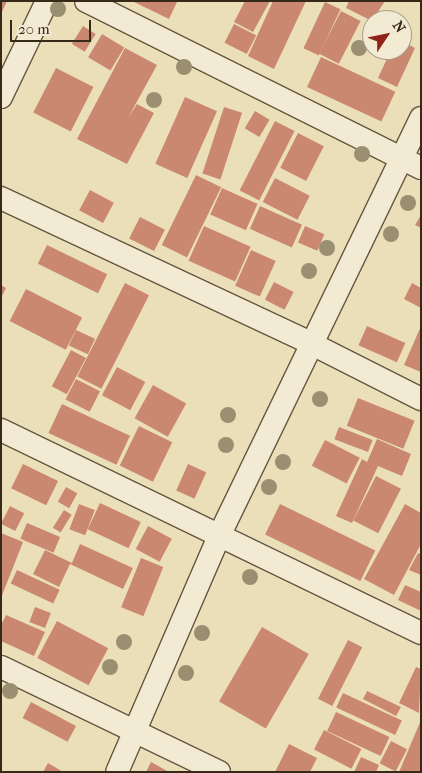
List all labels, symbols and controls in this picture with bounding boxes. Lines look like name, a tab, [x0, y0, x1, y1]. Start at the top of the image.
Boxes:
scale bar	[12, 10, 94, 42]
north arrow	[362, 10, 412, 60]
text: N	[389, 18, 409, 36]
text: 20 m	[18, 20, 50, 38]

